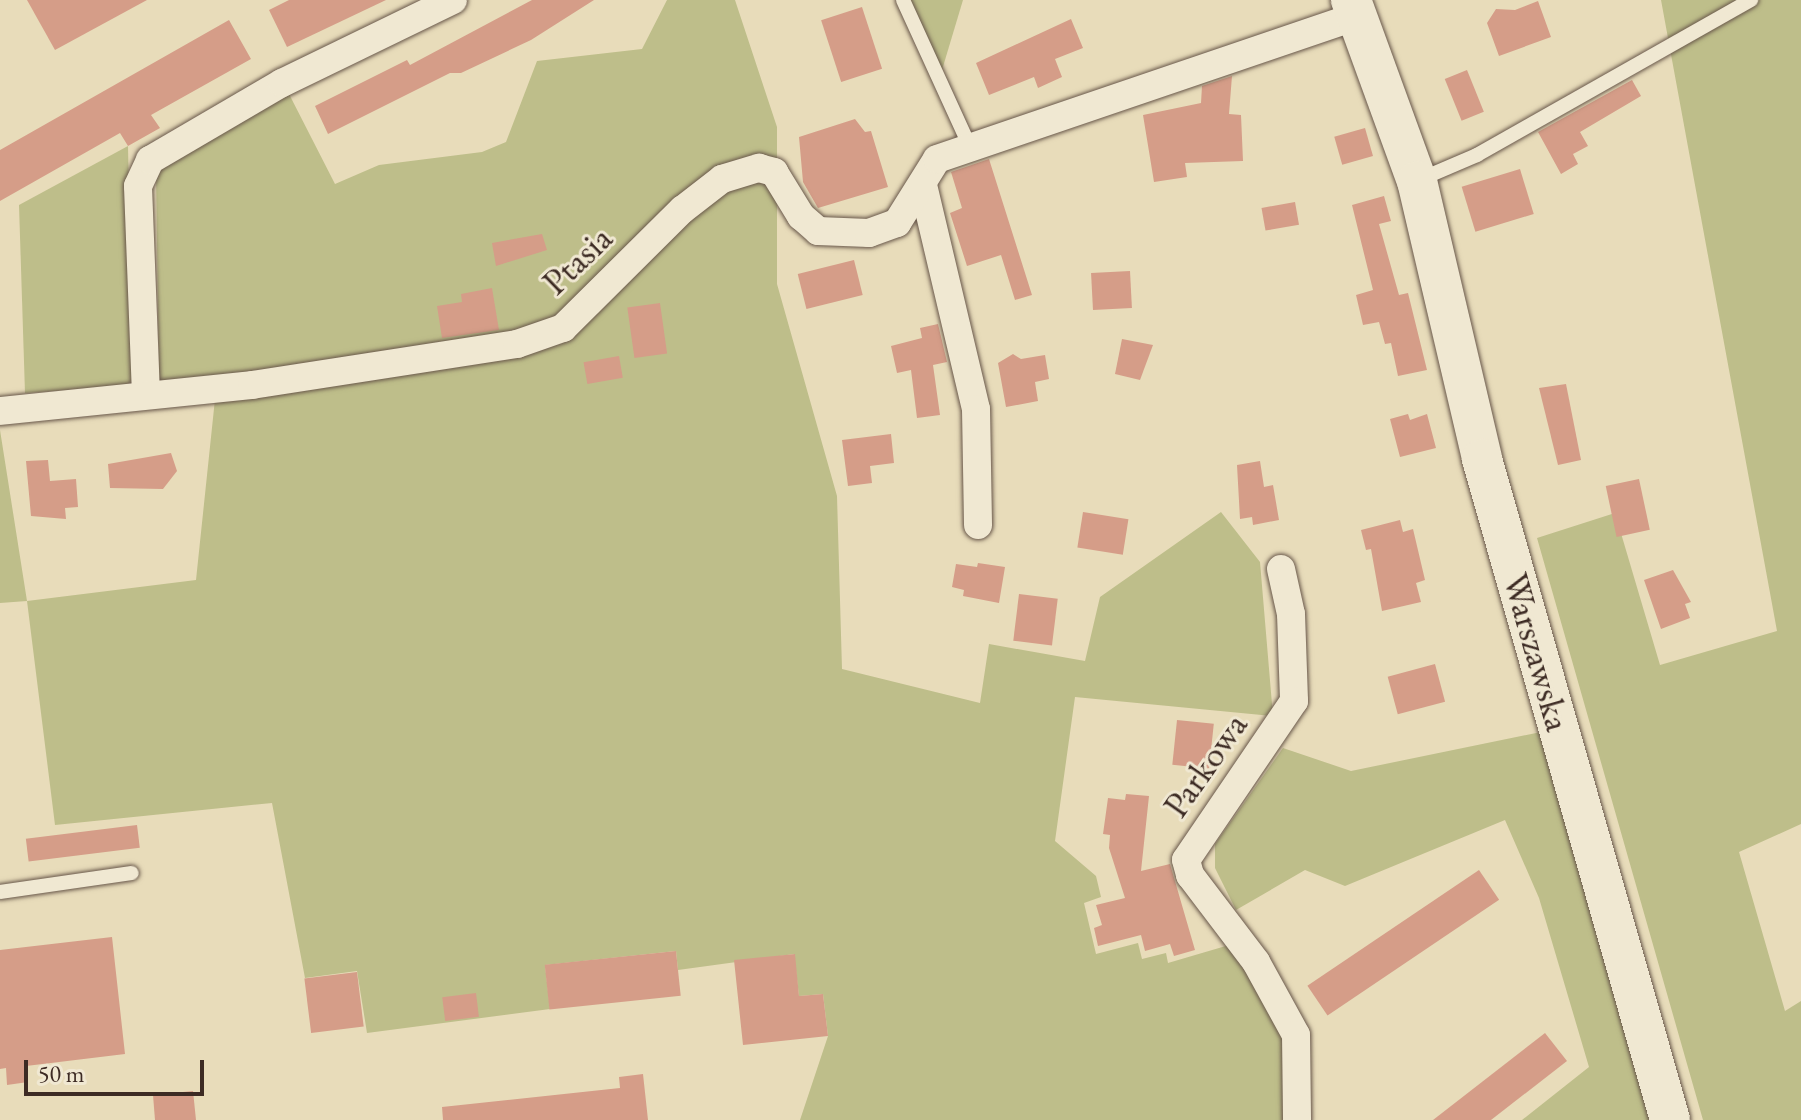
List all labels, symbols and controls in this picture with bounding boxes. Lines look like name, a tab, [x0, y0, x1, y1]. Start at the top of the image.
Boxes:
street label: Ptasia	[533, 217, 621, 303]
street label: Warszawska	[1494, 568, 1580, 736]
street label: Parkowa	[1154, 705, 1256, 825]
scale bar	[28, 1044, 208, 1094]
text: 50 m	[38, 1058, 85, 1089]

